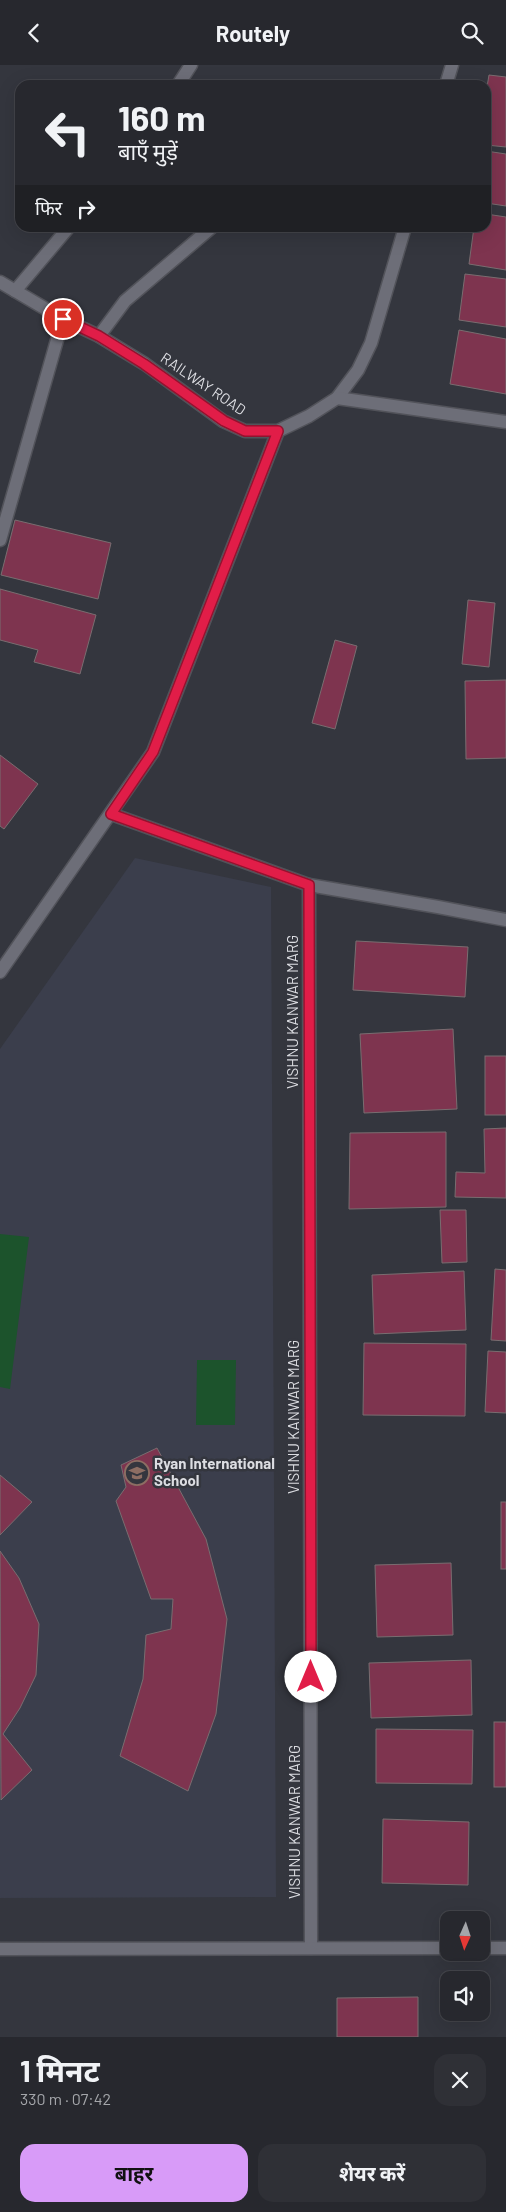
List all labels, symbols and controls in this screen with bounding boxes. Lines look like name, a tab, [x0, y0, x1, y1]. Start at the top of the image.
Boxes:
icon: back	[20, 19, 48, 47]
icon: search	[458, 19, 486, 47]
text: Routely	[216, 20, 290, 46]
text: 160 m	[118, 96, 205, 138]
icon: left	[35, 100, 100, 165]
text: बाएँ मुड़ें	[118, 138, 178, 164]
icon: right	[72, 195, 100, 223]
text: फिर	[35, 196, 62, 219]
pin	[42, 298, 84, 340]
icon: arrive	[49, 305, 77, 333]
street label: RAILWAY ROAD	[157, 348, 250, 418]
street label: VISHNU KANWAR MARG	[283, 935, 301, 1089]
street label: VISHNU KANWAR MARG	[284, 1340, 302, 1494]
place label: Ryan International School	[154, 1454, 275, 1489]
school or university icon: Ryan International School	[124, 1460, 150, 1486]
position arrow	[284, 1650, 336, 1702]
street label: VISHNU KANWAR MARG	[285, 1745, 303, 1899]
north arrow	[440, 1911, 490, 1961]
map controls	[440, 1911, 490, 2021]
button: sound	[440, 1971, 490, 2021]
text: 1 मिनट	[20, 2052, 100, 2088]
button: close	[434, 2054, 486, 2106]
text: 330 m · 07:42	[20, 2089, 111, 2108]
button: बाहर	[20, 2144, 248, 2202]
button: शेयर करें	[258, 2144, 486, 2202]

